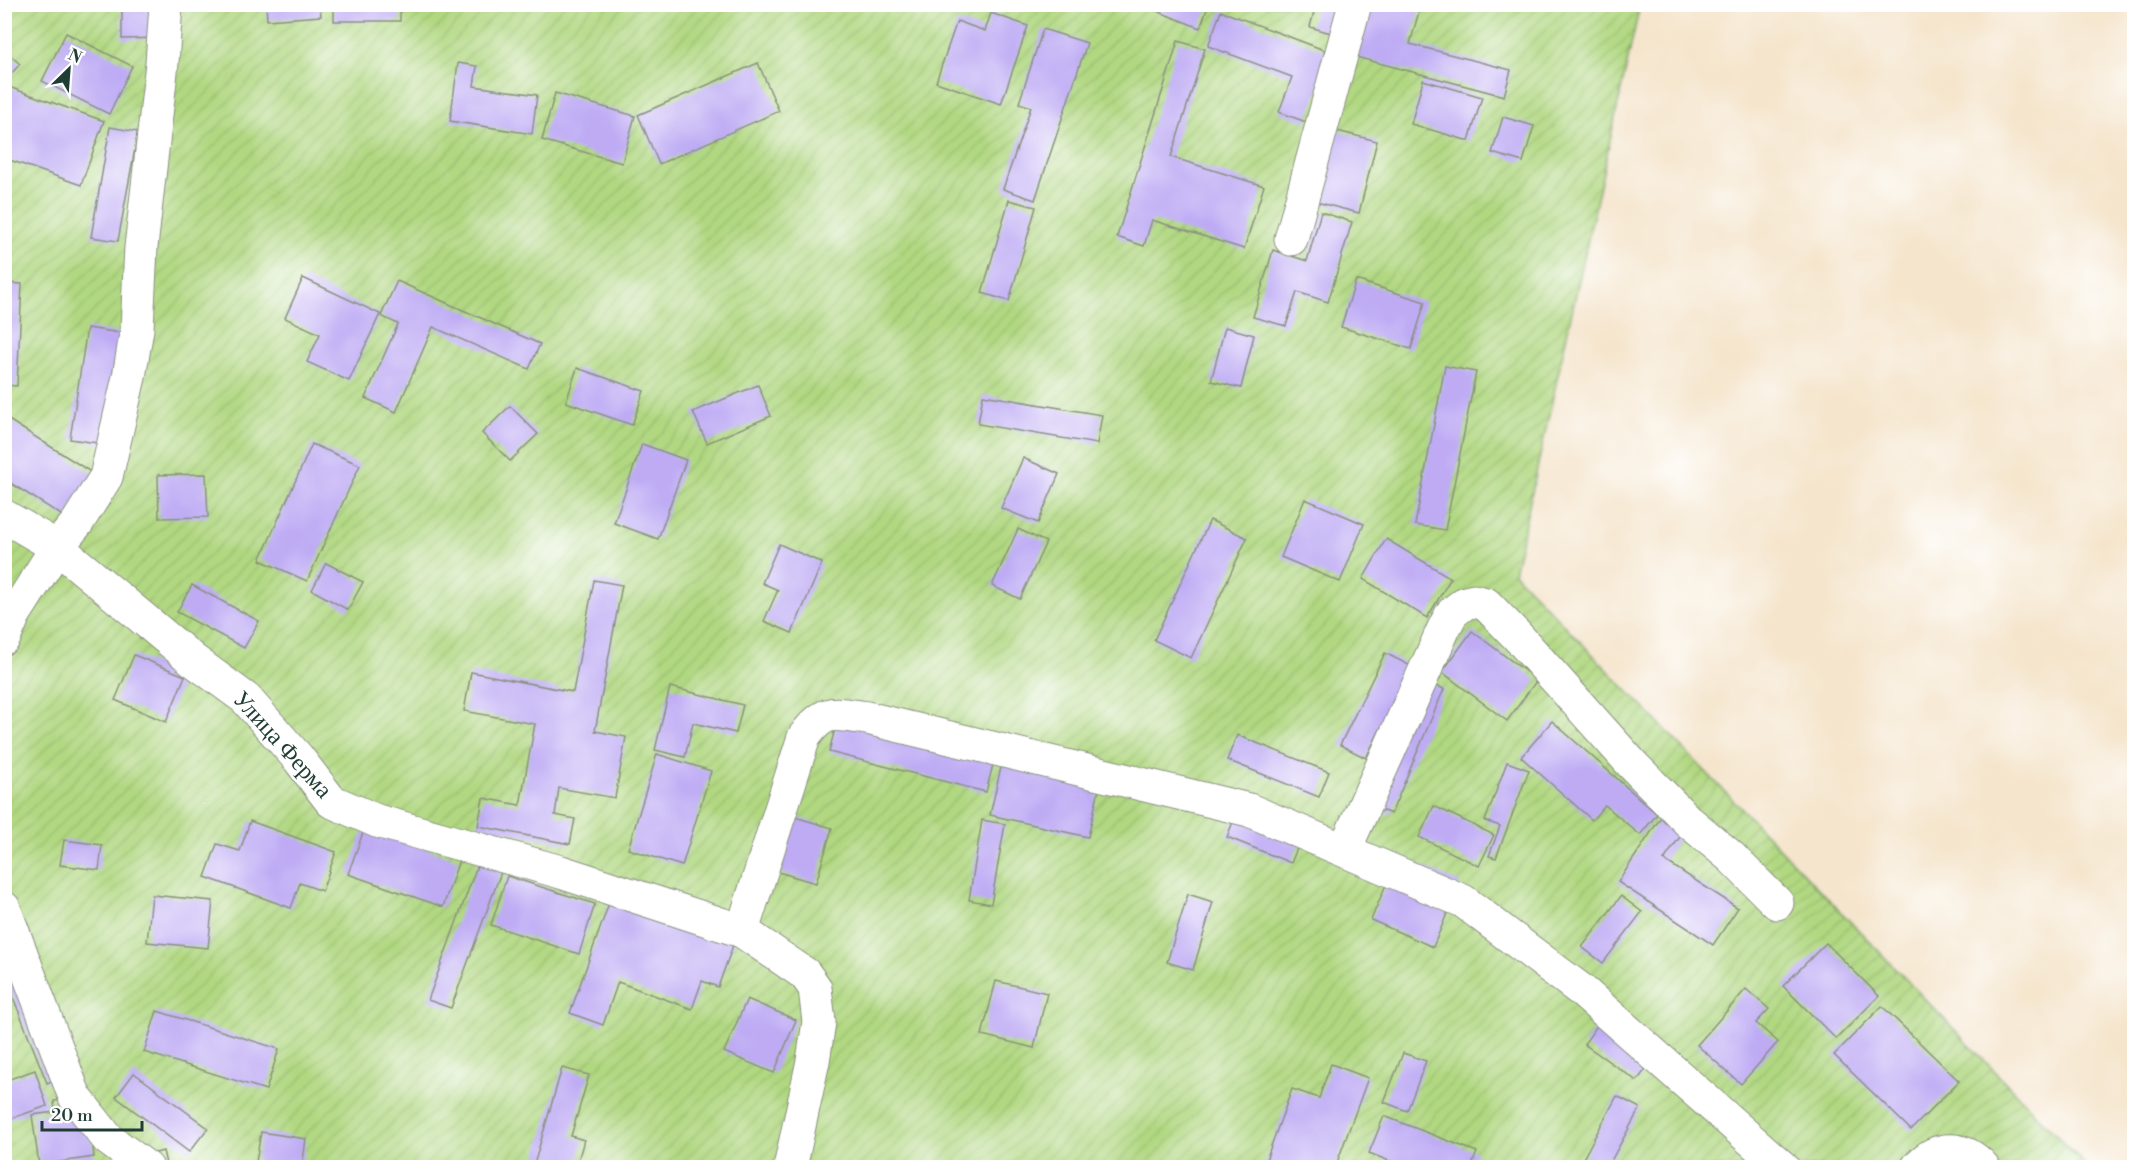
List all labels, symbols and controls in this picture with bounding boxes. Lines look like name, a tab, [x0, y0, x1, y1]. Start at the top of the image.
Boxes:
north arrow	[39, 39, 99, 99]
text: N	[65, 45, 85, 68]
street label: Улица Ферма	[226, 685, 338, 805]
scale bar	[42, 1094, 142, 1132]
text: 20 m	[51, 1104, 93, 1127]

